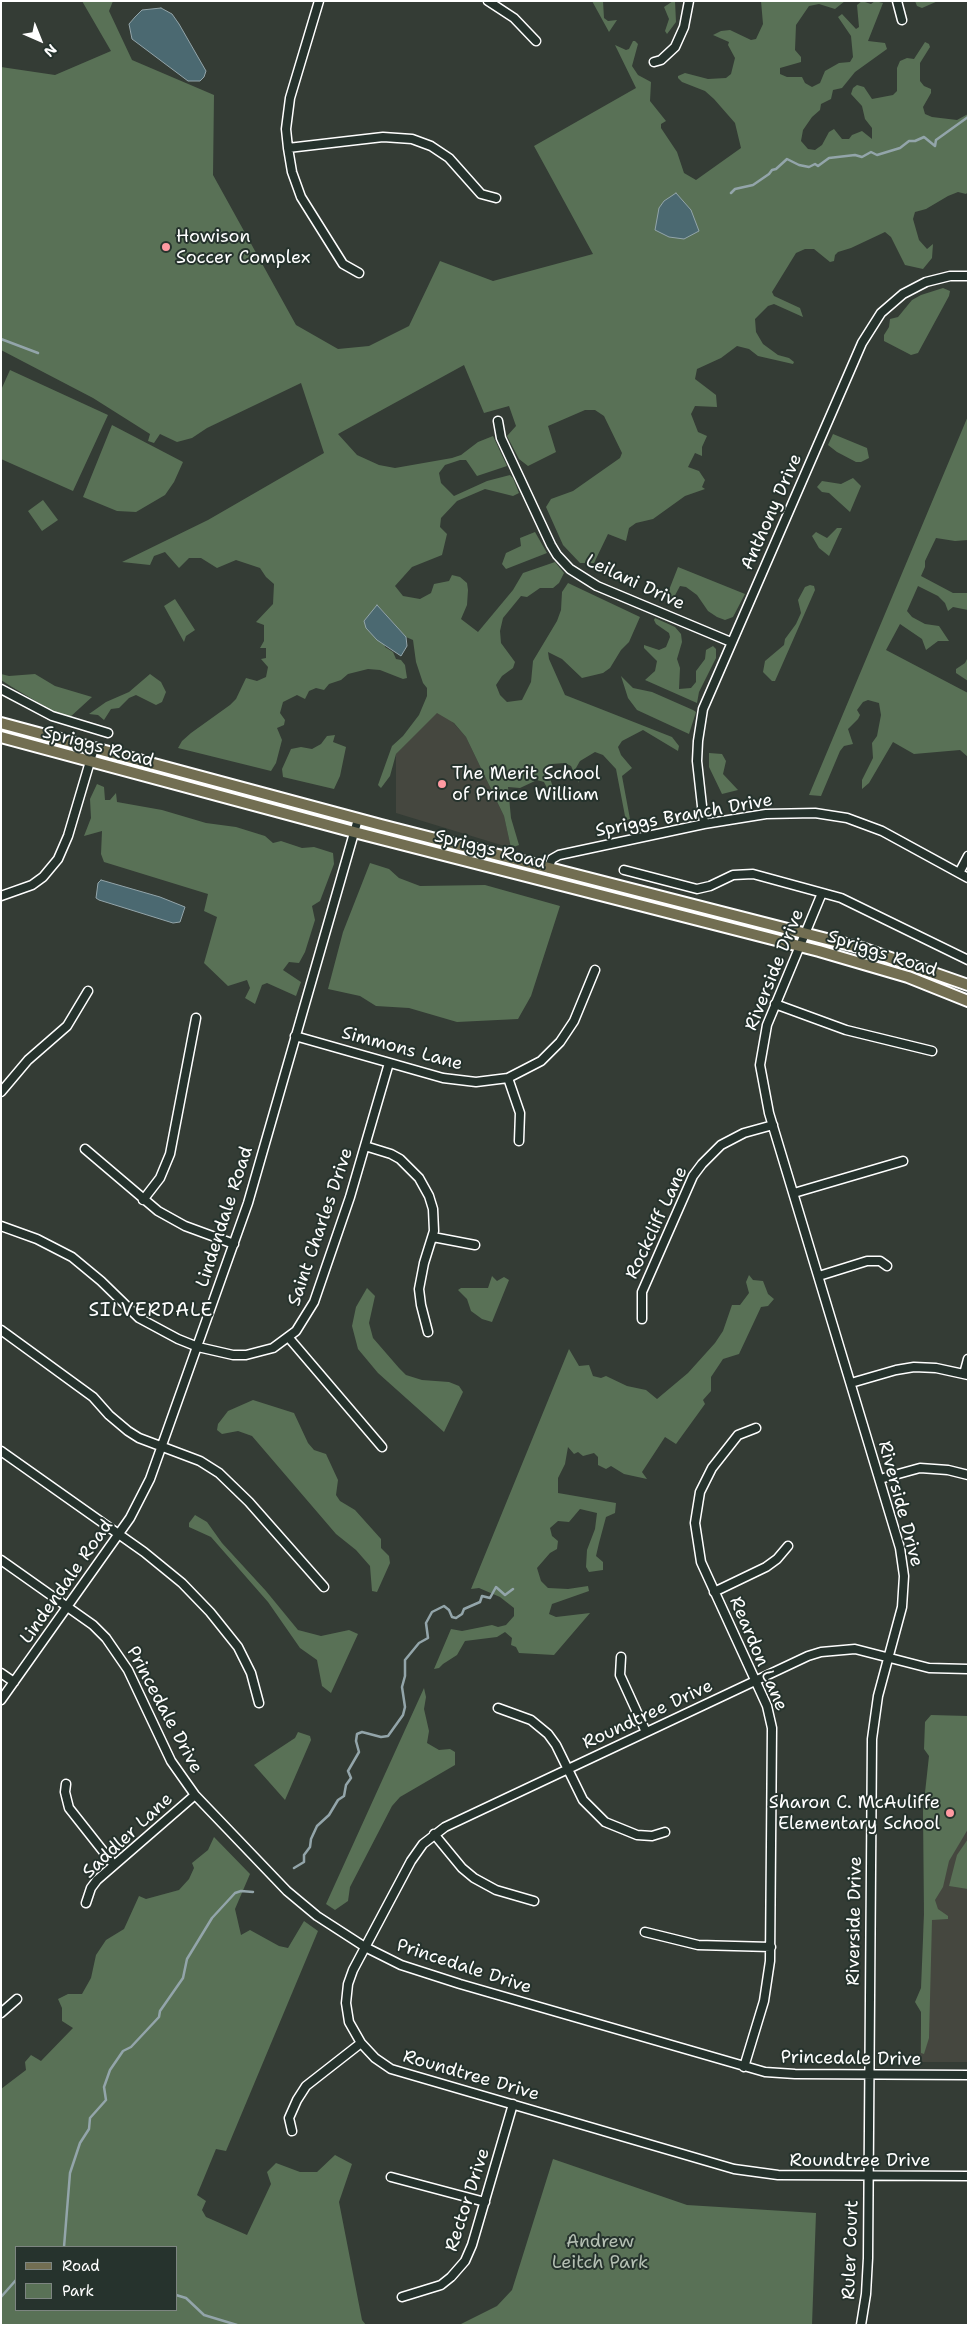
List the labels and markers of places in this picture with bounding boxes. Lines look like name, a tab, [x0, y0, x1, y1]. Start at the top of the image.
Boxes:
place label: Howison Soccer Complex	[176, 226, 310, 268]
marker: Howison Soccer Complex	[160, 241, 172, 253]
place label: The Merit School of Prince William	[452, 763, 600, 806]
marker: The Merit School of Prince William	[436, 778, 448, 790]
place label: Sharon C. McAuliffe Elementary School	[769, 1792, 940, 1835]
marker: Sharon C. McAuliffe Elementary School	[944, 1807, 956, 1819]

